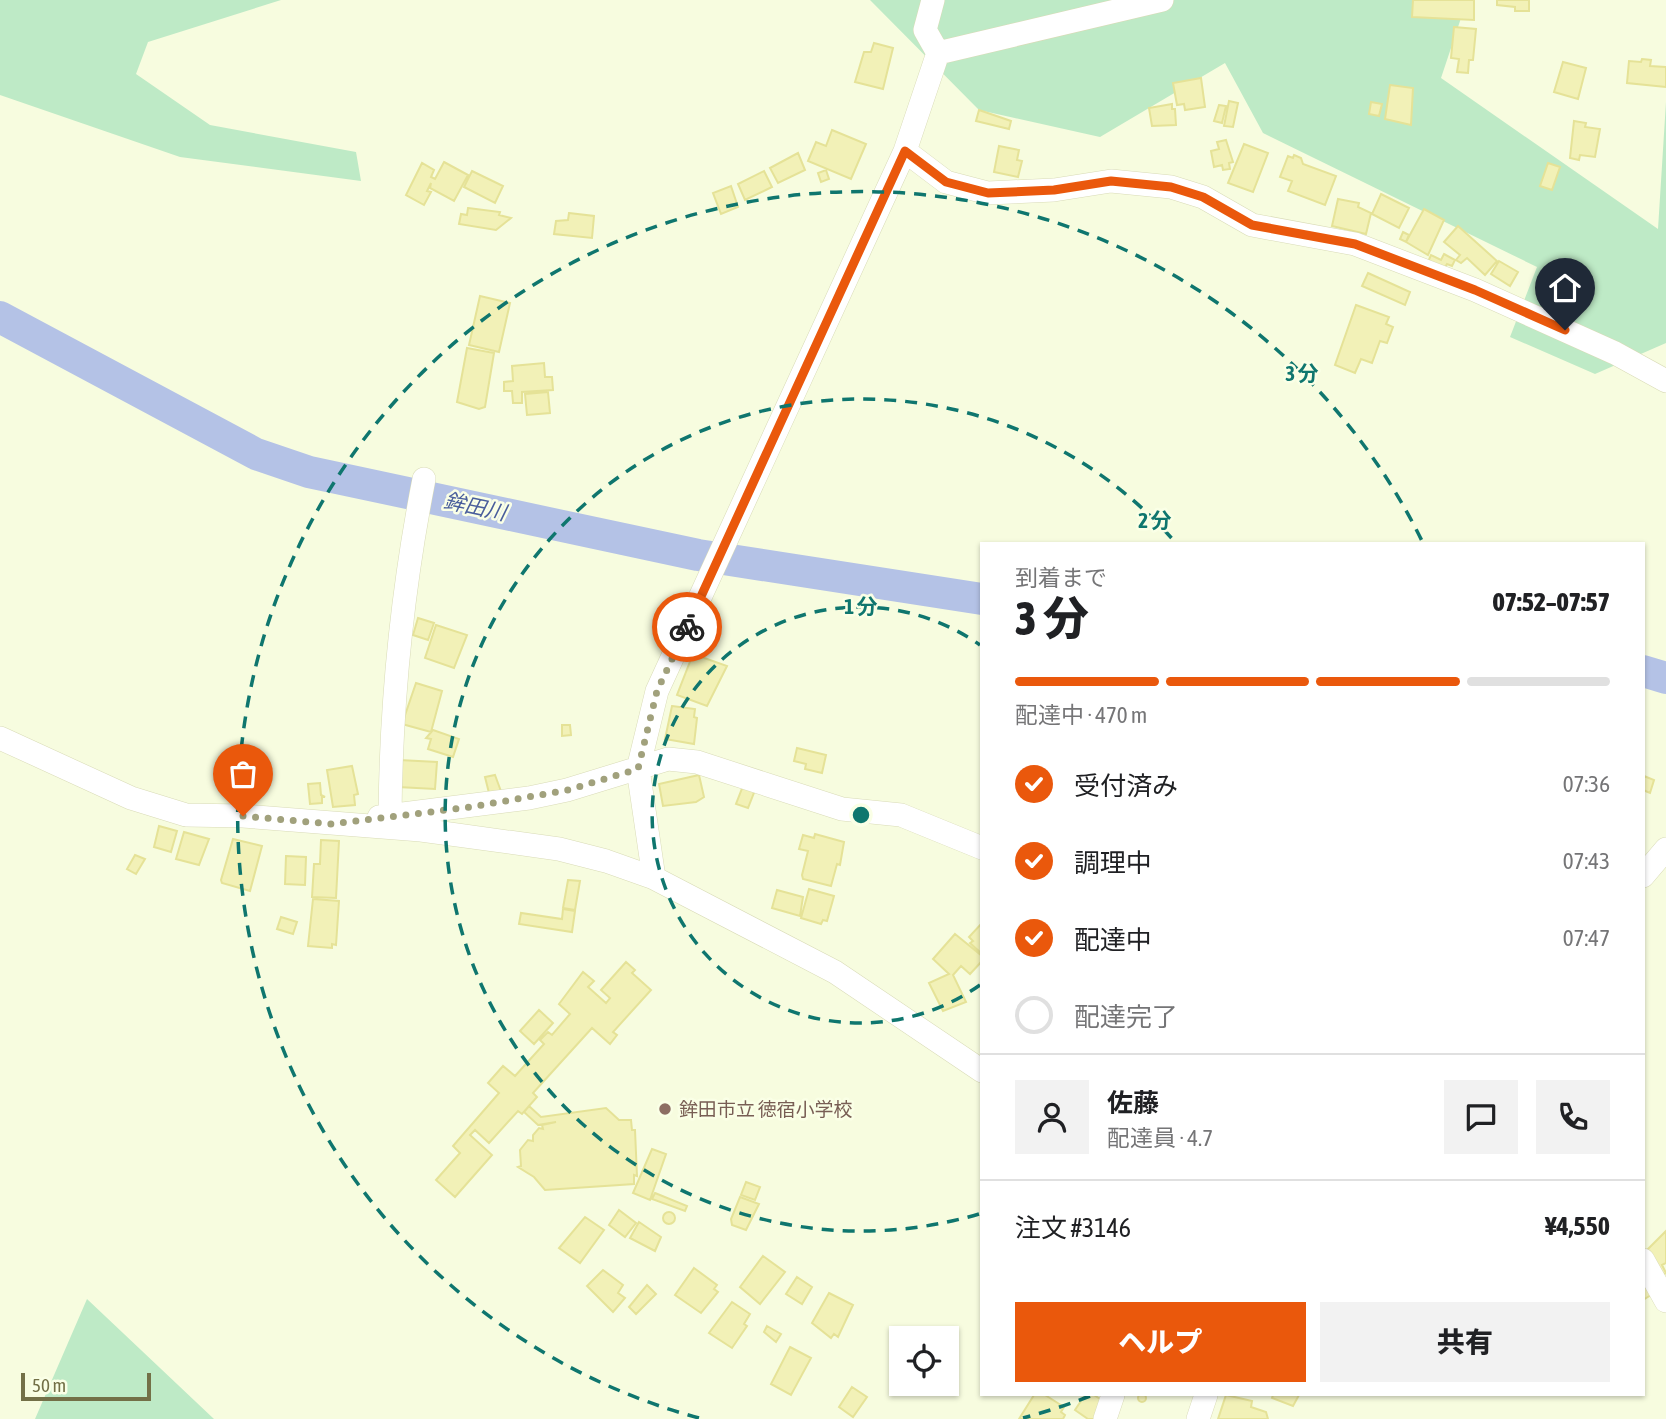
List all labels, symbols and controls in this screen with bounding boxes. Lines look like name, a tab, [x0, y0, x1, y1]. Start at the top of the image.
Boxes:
pin	[1535, 258, 1595, 330]
icon: home	[1546, 269, 1584, 307]
text: 3 分	[1285, 361, 1319, 385]
water label: 鉾田川	[442, 488, 510, 525]
text: 2 分	[1138, 508, 1172, 532]
text: 到着まで	[1015, 565, 1107, 591]
text: 07:52–07:57	[1493, 587, 1610, 617]
courier	[652, 592, 722, 662]
text: 3 分	[1015, 592, 1089, 645]
text: 1 分	[844, 594, 878, 618]
icon: bike	[668, 608, 706, 646]
text: 配達中 · 470 m	[1015, 702, 1147, 728]
pin	[213, 744, 273, 816]
icon: bag	[224, 755, 262, 793]
icon: check	[1015, 765, 1053, 803]
text: 受付済み	[1074, 771, 1178, 801]
text: 07:36	[1563, 771, 1610, 797]
centre of rings	[849, 803, 873, 827]
icon: check	[1015, 842, 1053, 880]
text: 調理中	[1074, 848, 1152, 878]
text: 07:43	[1563, 848, 1610, 874]
icon: check	[1015, 919, 1053, 957]
text: 配達中	[1074, 925, 1152, 955]
text: 07:47	[1563, 925, 1610, 951]
text: 配達完了	[1074, 1002, 1178, 1032]
button: person	[1015, 1080, 1089, 1154]
button: chat	[1444, 1080, 1518, 1154]
button: phone	[1536, 1080, 1610, 1154]
text: 佐藤	[1107, 1088, 1159, 1118]
place label: 鉾田市立 徳宿小学校	[679, 1098, 853, 1120]
marker: 鉾田市立 徳宿小学校	[657, 1101, 673, 1117]
text: 配達員 · 4.7	[1107, 1125, 1213, 1151]
text: ¥4,550	[1545, 1211, 1610, 1241]
text: 注文 #3146	[1015, 1213, 1131, 1243]
button: ヘルプ	[1015, 1302, 1306, 1382]
button: 共有	[1320, 1302, 1610, 1382]
map controls	[889, 1326, 959, 1396]
button: locate	[889, 1326, 959, 1396]
scale bar	[21, 1370, 150, 1402]
text: 50 m	[32, 1374, 66, 1396]

